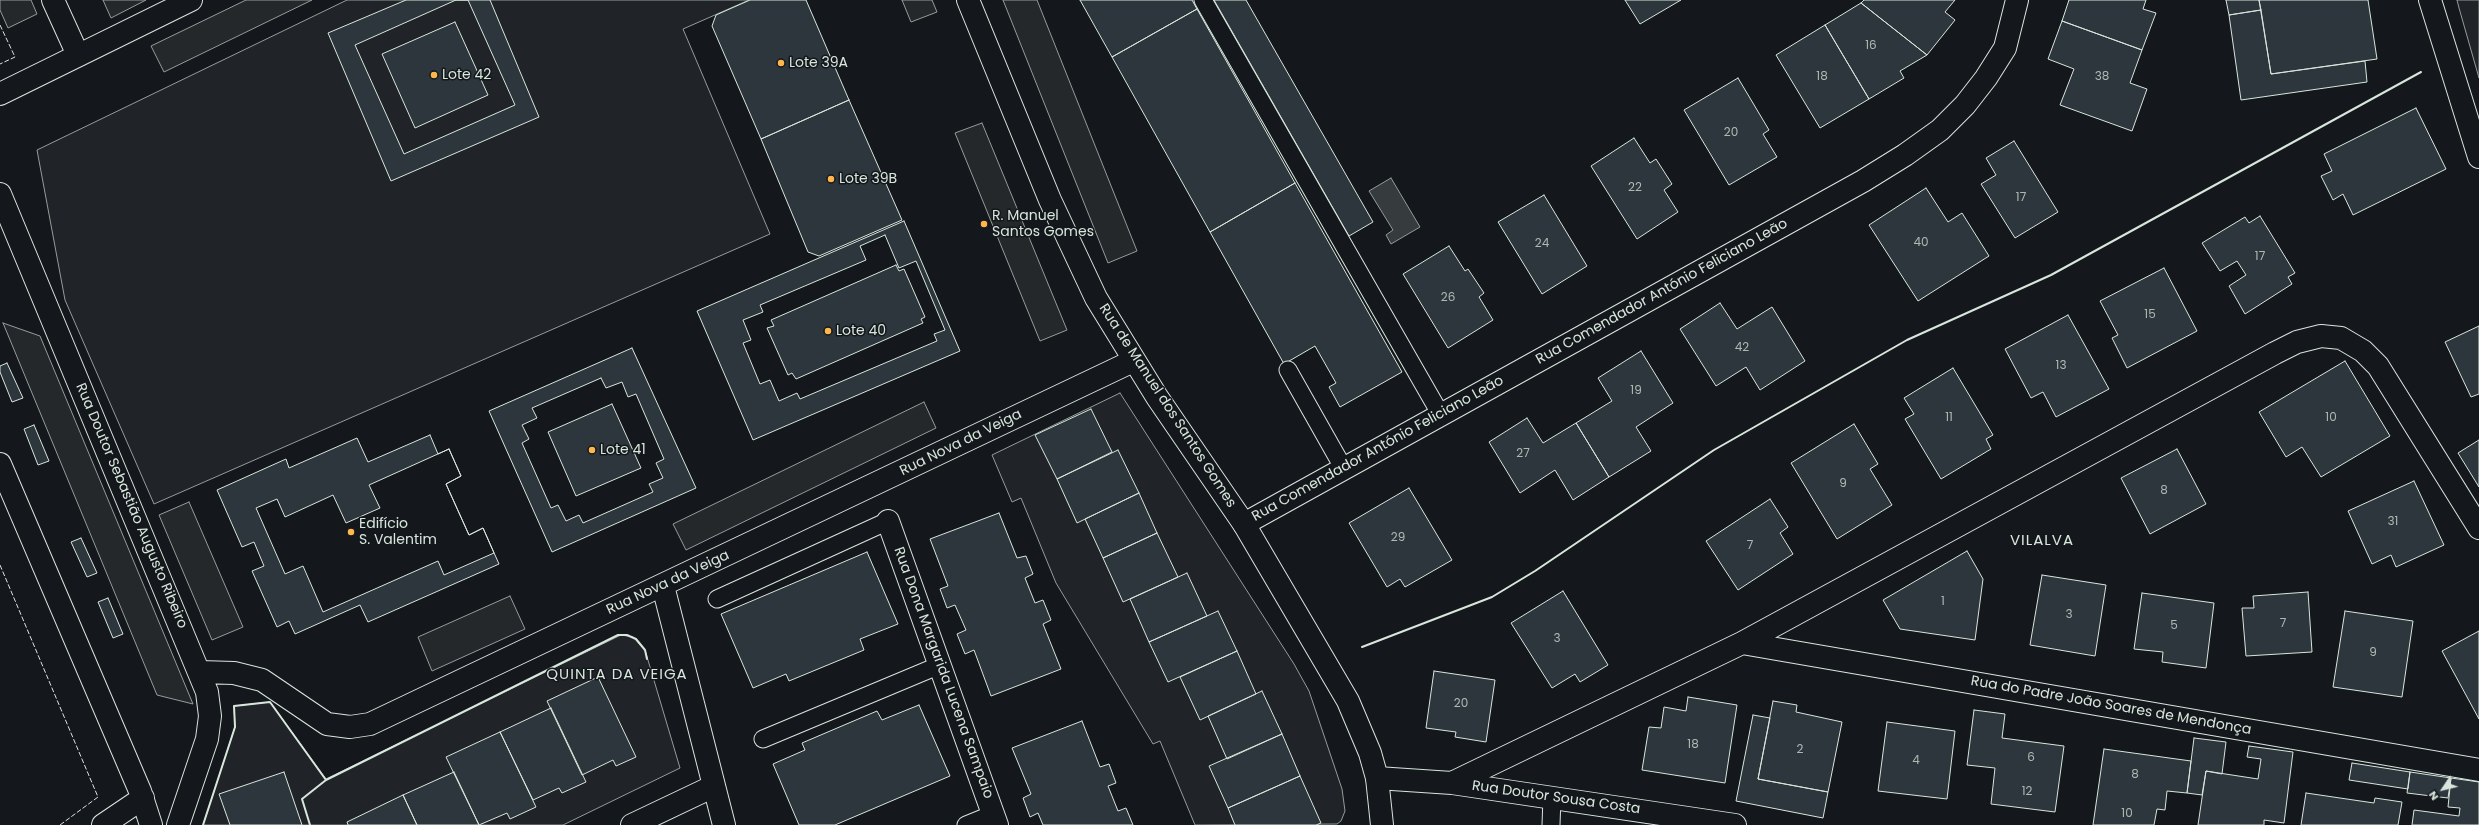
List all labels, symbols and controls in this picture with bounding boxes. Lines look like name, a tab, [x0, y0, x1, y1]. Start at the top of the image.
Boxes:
house number: 16	[1865, 39, 1877, 53]
place label: Lote 39A	[789, 55, 848, 71]
marker: Lote 39A	[776, 58, 786, 68]
place label: Lote 42	[442, 67, 491, 83]
marker: Lote 42	[429, 70, 439, 80]
house number: 18	[1816, 70, 1828, 84]
house number: 38	[2095, 70, 2109, 84]
house number: 20	[1724, 126, 1738, 140]
place label: Lote 39B	[839, 171, 897, 187]
marker: Lote 39B	[826, 174, 836, 184]
house number: 22	[1628, 181, 1642, 195]
house number: 17	[2016, 191, 2026, 205]
place label: R. Manuel Santos Gomes	[992, 208, 1094, 240]
street label: Rua Comendador António Feliciano Leão	[1533, 216, 1791, 368]
marker: R. Manuel Santos Gomes	[979, 219, 989, 229]
house number: 40	[1913, 236, 1929, 250]
house number: 24	[1535, 237, 1549, 251]
house number: 17	[2255, 250, 2265, 264]
house number: 26	[1441, 291, 1455, 305]
street label: Rua de Manuel dos Santos Gomes	[1095, 301, 1239, 511]
house number: 15	[2144, 308, 2156, 322]
place label: Lote 40	[836, 323, 886, 339]
marker: Lote 40	[823, 326, 833, 336]
house number: 42	[1735, 341, 1749, 355]
house number: 13	[2056, 359, 2066, 373]
street label: Rua Comendador António Feliciano Leão	[1249, 373, 1507, 525]
street label: Rua Doutor Sebastião Augusto Ribeiro	[71, 381, 191, 631]
house number: 19	[1630, 384, 1642, 398]
street label: Rua Nova da Veiga	[897, 406, 1025, 480]
house number: 11	[1945, 411, 1953, 425]
house number: 10	[2325, 411, 2337, 425]
place label: Lote 41	[600, 442, 646, 458]
marker: Lote 41	[587, 445, 597, 455]
house number: 27	[1516, 447, 1530, 461]
house number: 9	[1839, 477, 1847, 491]
house number: 8	[2160, 484, 2168, 498]
house number: 31	[2388, 515, 2398, 529]
place label: Edifício S. Valentim	[359, 516, 437, 548]
marker: Edifício S. Valentim	[346, 527, 356, 537]
house number: 29	[1391, 531, 1405, 545]
district label: VILALVA	[2010, 532, 2074, 550]
house number: 7	[1747, 539, 1753, 553]
street label: Rua Dona Margarida Lucena Sampaio	[890, 545, 996, 801]
street label: Rua Nova da Veiga	[604, 547, 732, 619]
house number: 1	[1941, 595, 1945, 609]
house number: 3	[2065, 608, 2073, 622]
house number: 7	[2280, 617, 2286, 631]
house number: 5	[2170, 619, 2178, 633]
house number: 3	[1553, 632, 1561, 646]
house number: 9	[2369, 646, 2377, 660]
district label: QUINTA DA VEIGA	[546, 666, 688, 684]
street label: Rua do Padre João Soares de Mendonça	[1969, 673, 2253, 739]
house number: 20	[1454, 697, 1468, 711]
house number: 18	[1687, 738, 1699, 752]
house number: 2	[1797, 743, 1803, 757]
house number: 6	[2027, 751, 2035, 765]
house number: 4	[1912, 754, 1920, 768]
house number: 8	[2131, 768, 2139, 782]
north arrow	[2423, 769, 2463, 809]
street label: Rua Doutor Sousa Costa	[1471, 778, 1641, 818]
house number: 12	[2022, 785, 2032, 799]
text: N	[2424, 788, 2442, 804]
house number: 10	[2121, 807, 2133, 821]

